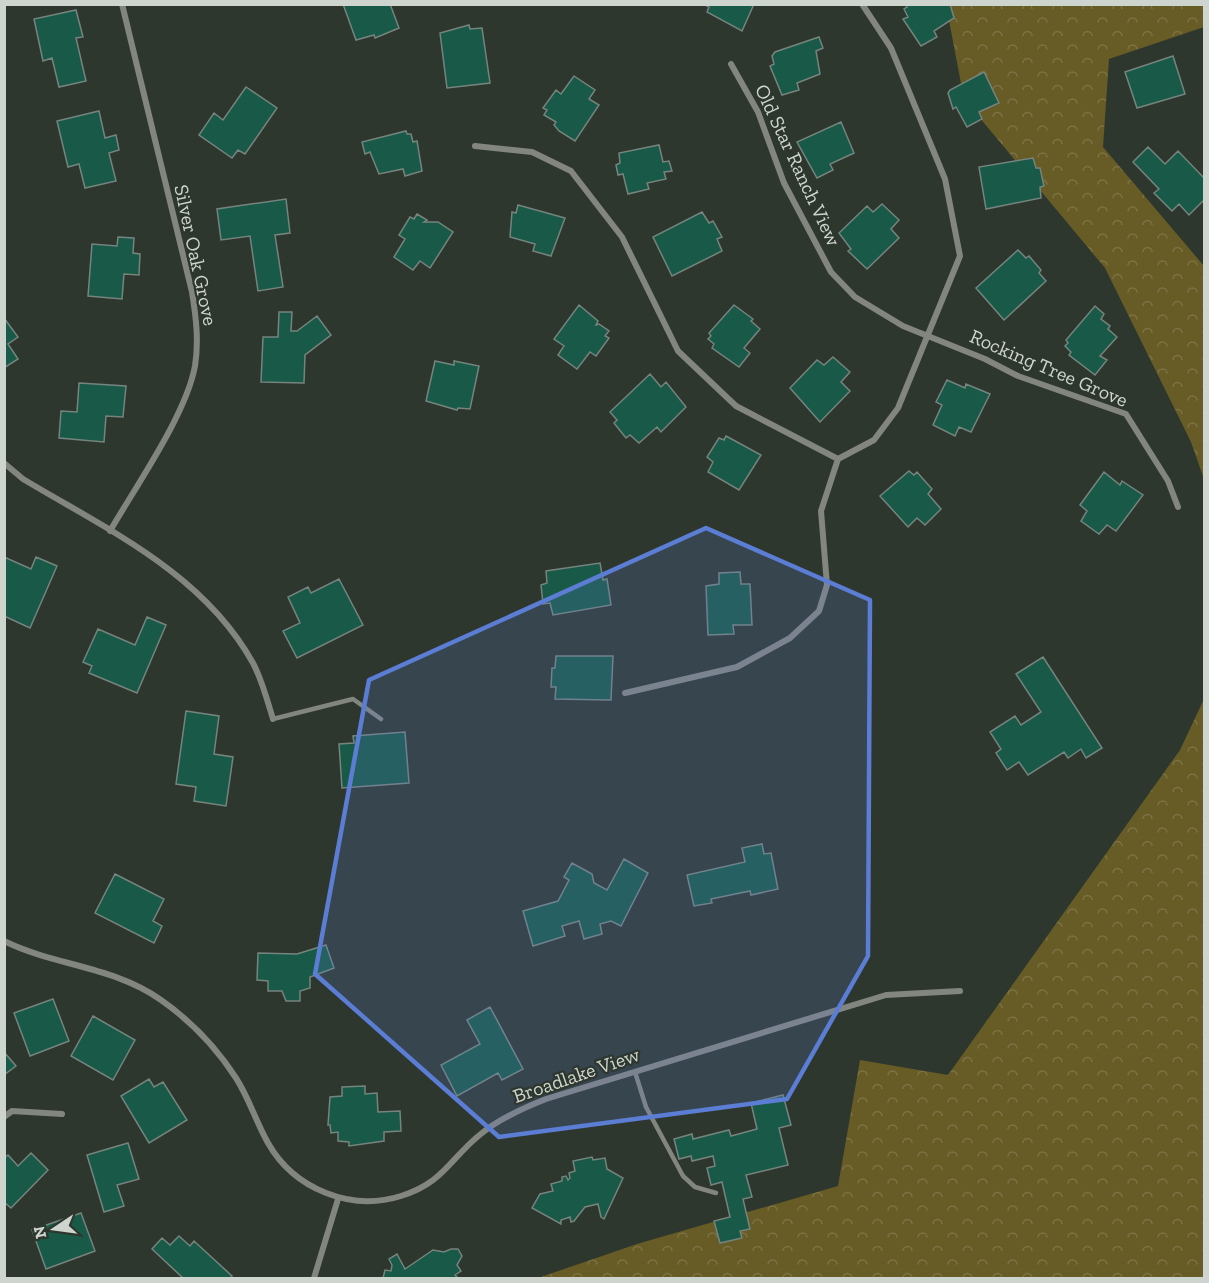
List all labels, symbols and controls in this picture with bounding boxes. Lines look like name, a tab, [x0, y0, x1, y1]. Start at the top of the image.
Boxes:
street label: Old Star Ranch View	[750, 80, 846, 250]
street label: Silver Oak Grove	[169, 182, 223, 328]
street label: Rocking Tree Grove	[966, 324, 1132, 412]
street label: Broadlake View	[510, 1042, 643, 1108]
north arrow	[24, 1199, 84, 1259]
text: N	[29, 1224, 50, 1240]

